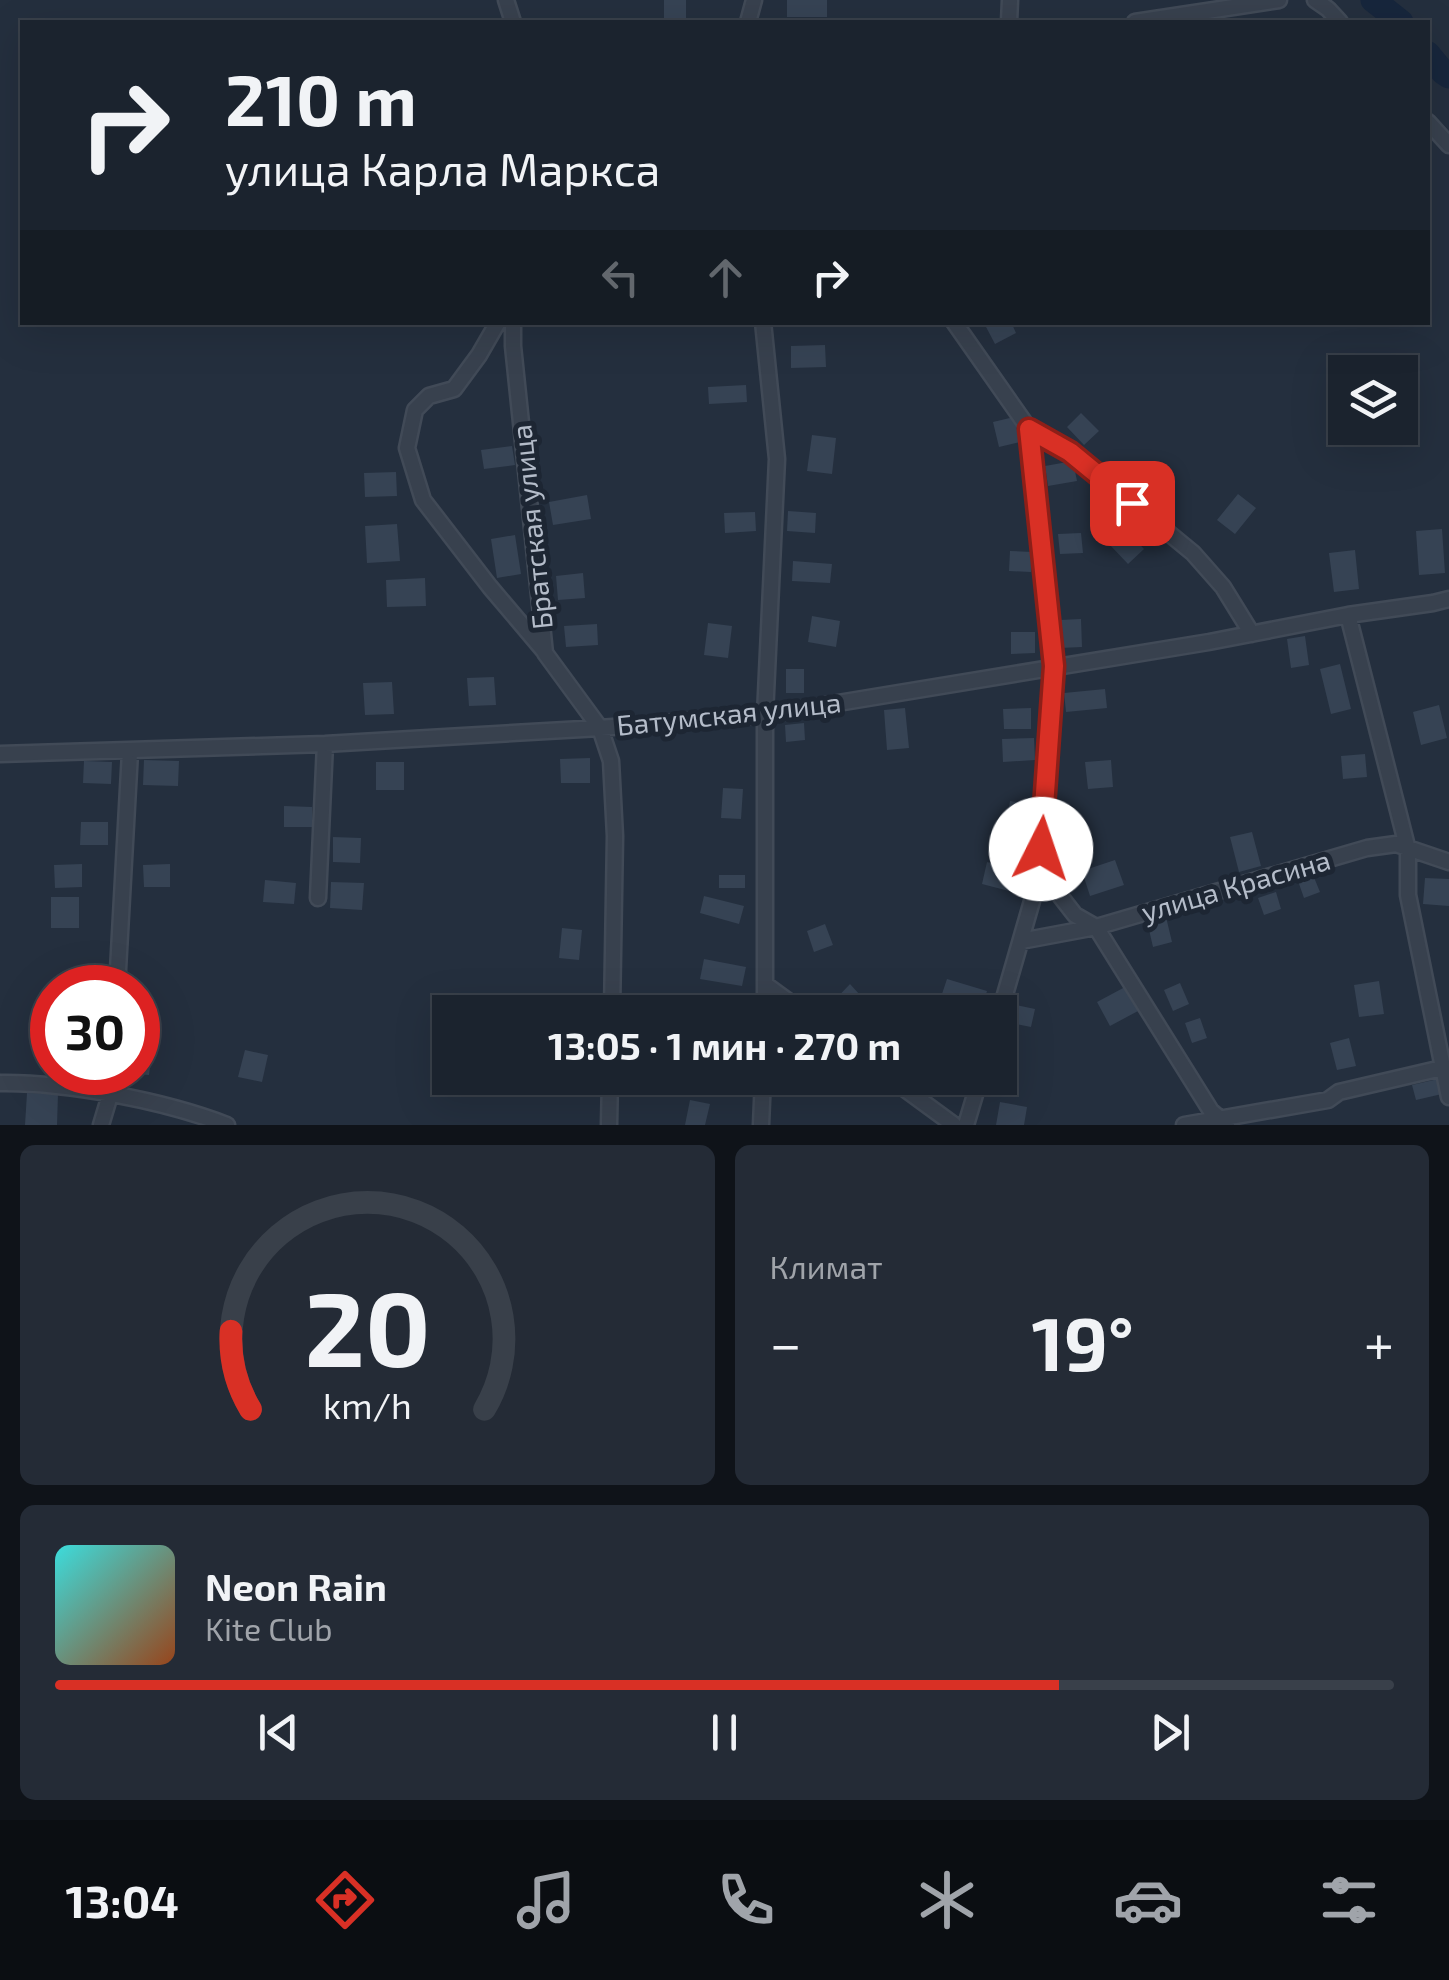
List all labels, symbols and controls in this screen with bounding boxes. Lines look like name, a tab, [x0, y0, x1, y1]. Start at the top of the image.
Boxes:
text: 210 m	[225, 56, 417, 140]
icon: right	[60, 60, 190, 190]
text: улица Карла Маркса	[225, 141, 660, 195]
icon: left	[593, 250, 648, 305]
icon: ahead	[698, 250, 753, 305]
icon: right	[803, 250, 858, 305]
map controls	[1328, 355, 1418, 445]
button: layers	[1328, 355, 1418, 445]
street label: Братская улица	[503, 423, 559, 631]
pin	[1090, 461, 1175, 546]
icon: arrive	[1105, 476, 1160, 531]
street label: Батумская улица	[615, 684, 843, 742]
position arrow	[989, 797, 1093, 901]
street label: улица Красина	[1137, 842, 1334, 928]
speed limit sign: 30	[30, 965, 160, 1095]
text: 13:05 · 1 мин · 270 m	[548, 1022, 901, 1068]
text: Климат	[770, 1247, 883, 1285]
text: 20	[304, 1263, 430, 1388]
text: 19°	[1031, 1296, 1134, 1386]
text: −	[770, 1309, 802, 1375]
text: +	[1364, 1309, 1394, 1375]
text: km/h	[323, 1383, 412, 1426]
text: Neon Rain	[205, 1563, 387, 1609]
text: Kite Club	[205, 1609, 333, 1647]
icon: previous	[251, 1705, 306, 1760]
icon: pause	[697, 1705, 752, 1760]
icon: next	[1143, 1705, 1198, 1760]
icon: directions	[310, 1865, 380, 1935]
icon: music	[511, 1865, 581, 1935]
icon: phone	[711, 1865, 781, 1935]
icon: climate	[912, 1865, 982, 1935]
icon: car	[1113, 1865, 1183, 1935]
icon: filters	[1314, 1865, 1384, 1935]
text: 13:04	[65, 1873, 179, 1927]

